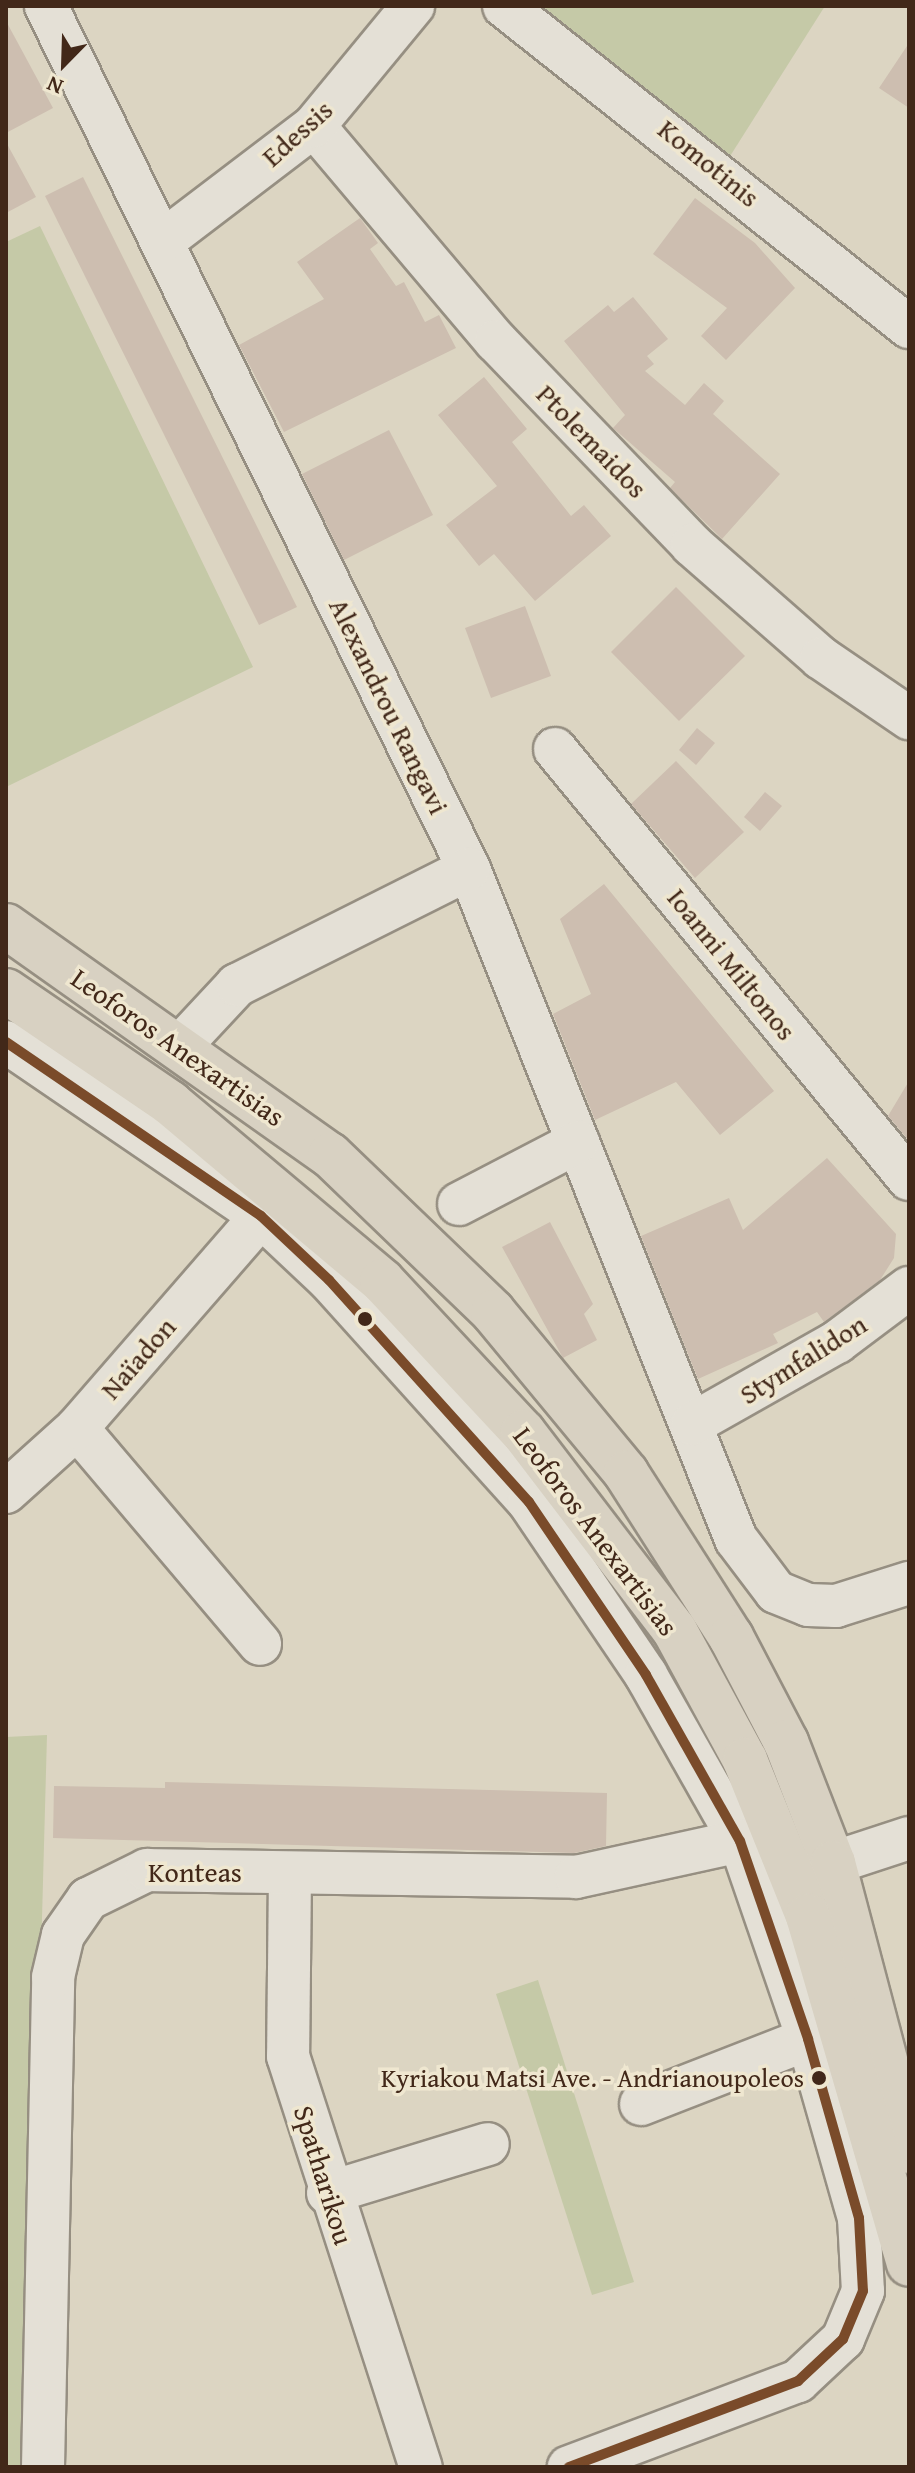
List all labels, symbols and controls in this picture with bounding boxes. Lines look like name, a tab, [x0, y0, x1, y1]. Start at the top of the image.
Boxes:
north arrow	[24, 24, 104, 104]
text: N	[42, 68, 68, 104]
street label: Edessis	[255, 93, 339, 173]
street label: Komotinis	[652, 112, 766, 214]
street label: Ptolemaidos	[530, 377, 654, 505]
street label: Alexandrou Rangavi	[322, 593, 456, 819]
street label: Ioanni Miltonos	[661, 881, 803, 1047]
street label: Leoforos Anexartisias	[65, 961, 291, 1133]
street label: Stymfalidon	[733, 1307, 873, 1411]
street label: Naïadon	[93, 1310, 183, 1406]
unlabelled marker	[357, 1311, 373, 1327]
street label: Leoforos Anexartisias	[507, 1420, 685, 1642]
street label: Konteas	[148, 1855, 242, 1889]
place label: Kyriakou Matsi Ave. - Andrianoupoleos	[381, 2062, 804, 2094]
marker: Kyriakou Matsi Ave. - Andrianoupoleos	[811, 2070, 827, 2086]
street label: Spatharikou	[287, 2102, 361, 2248]

